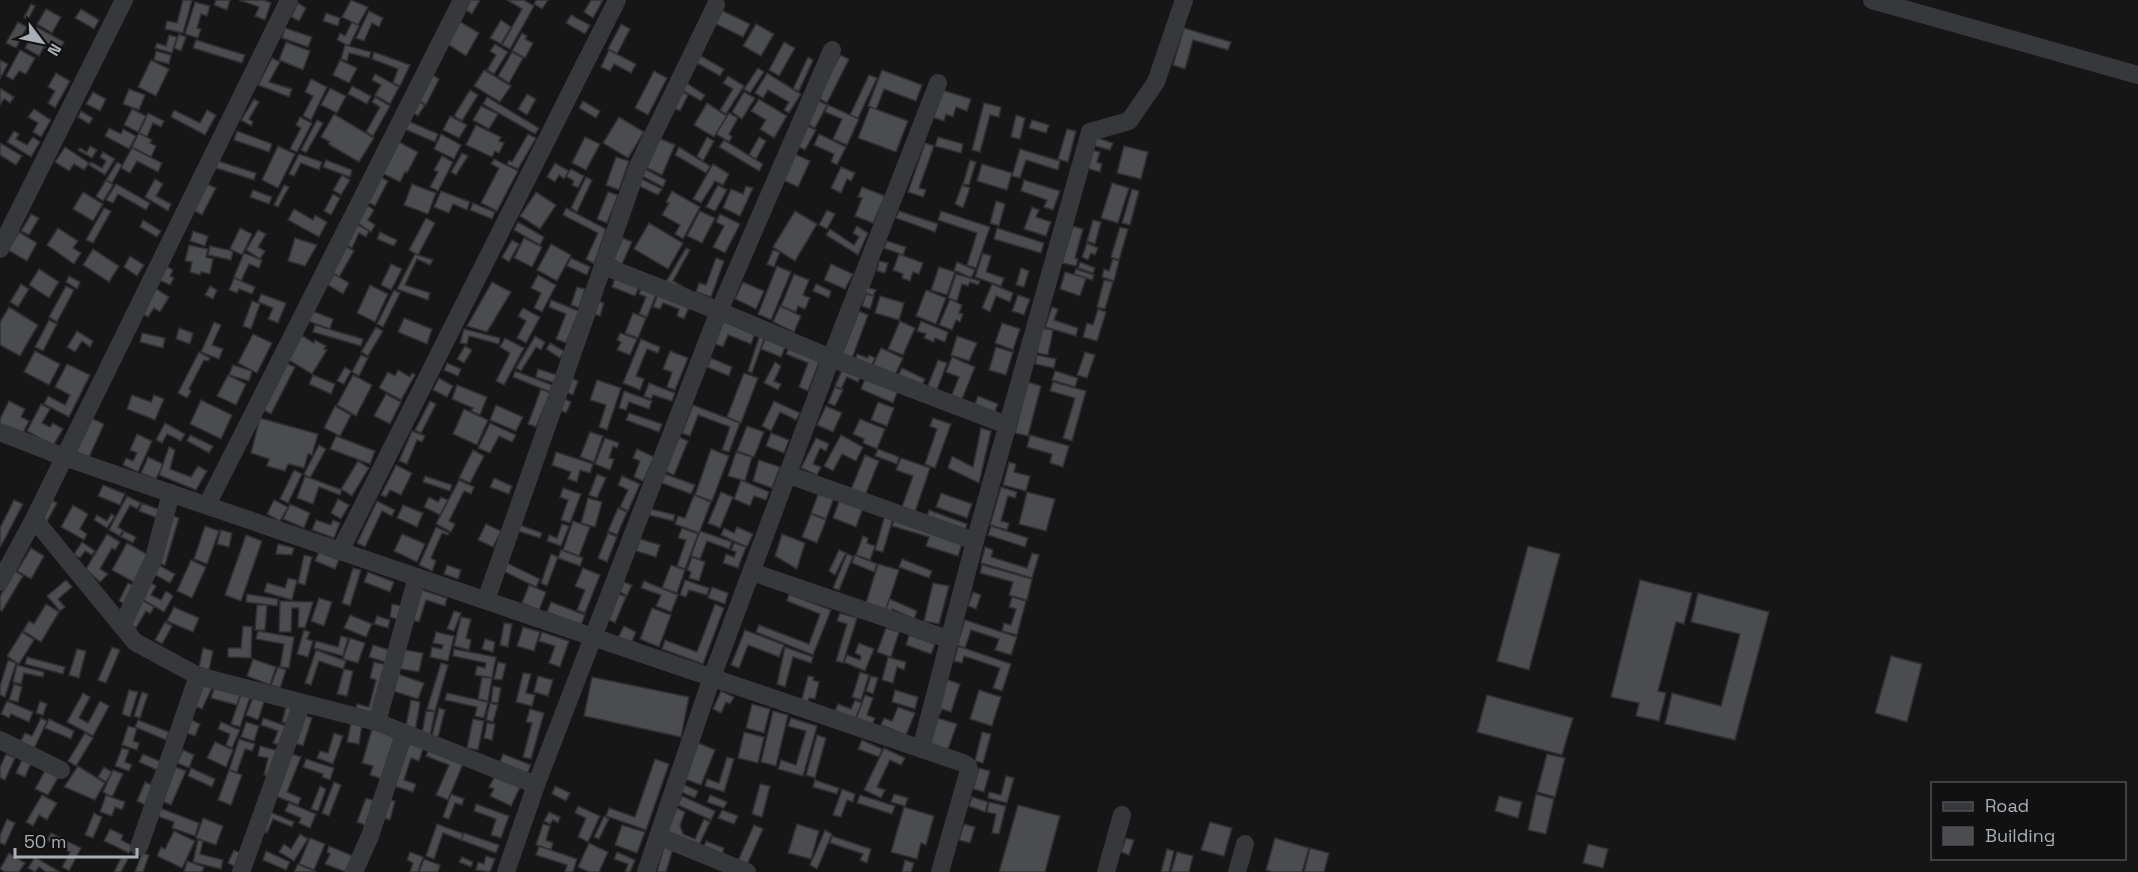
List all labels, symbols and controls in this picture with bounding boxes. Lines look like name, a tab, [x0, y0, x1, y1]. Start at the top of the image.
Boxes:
north arrow	[12, 12, 72, 72]
text: N	[43, 40, 66, 60]
legend	[1931, 782, 2126, 860]
text: Road	[1985, 794, 2029, 817]
scale bar	[15, 821, 136, 859]
text: Building	[1985, 824, 2055, 847]
text: 50 m	[24, 830, 66, 853]

